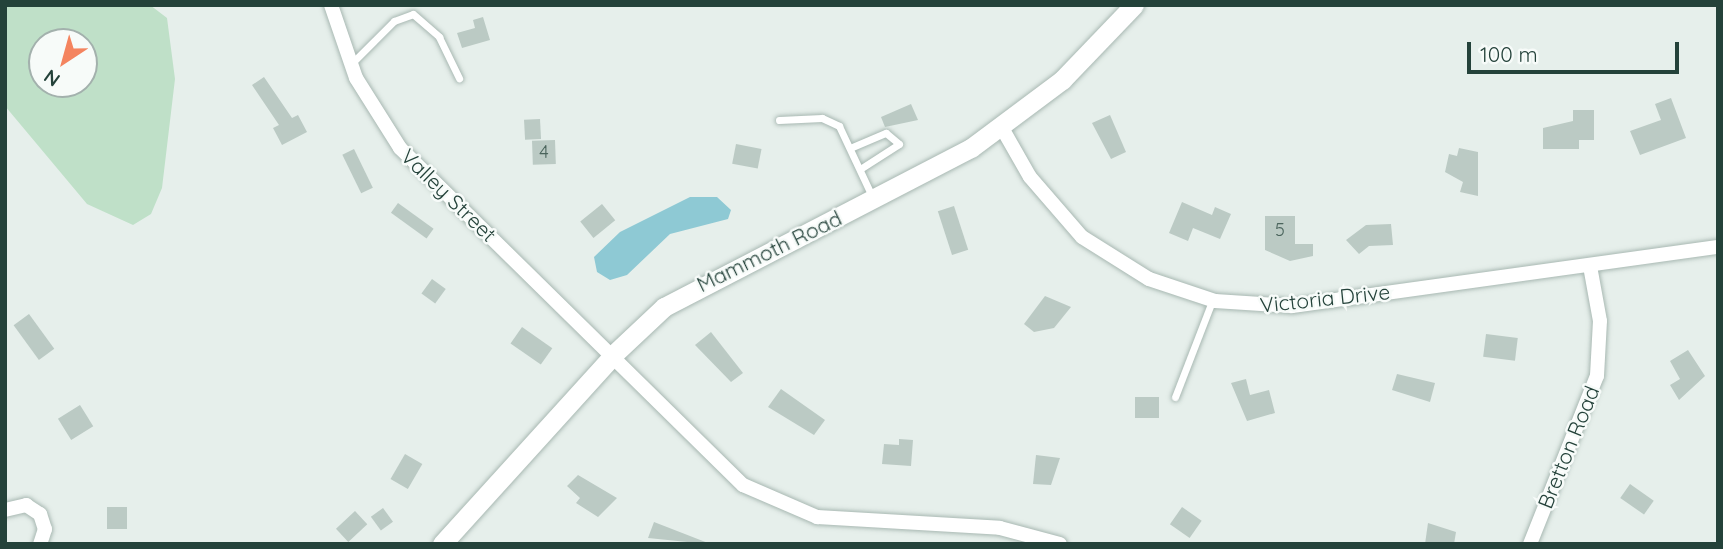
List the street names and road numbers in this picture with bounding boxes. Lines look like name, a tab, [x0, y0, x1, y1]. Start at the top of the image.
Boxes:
street label: Valley Street	[396, 143, 502, 247]
street label: Mammoth Road	[692, 205, 846, 297]
street label: Victoria Drive	[1259, 279, 1391, 317]
street label: Bretton Road	[1532, 382, 1604, 512]

